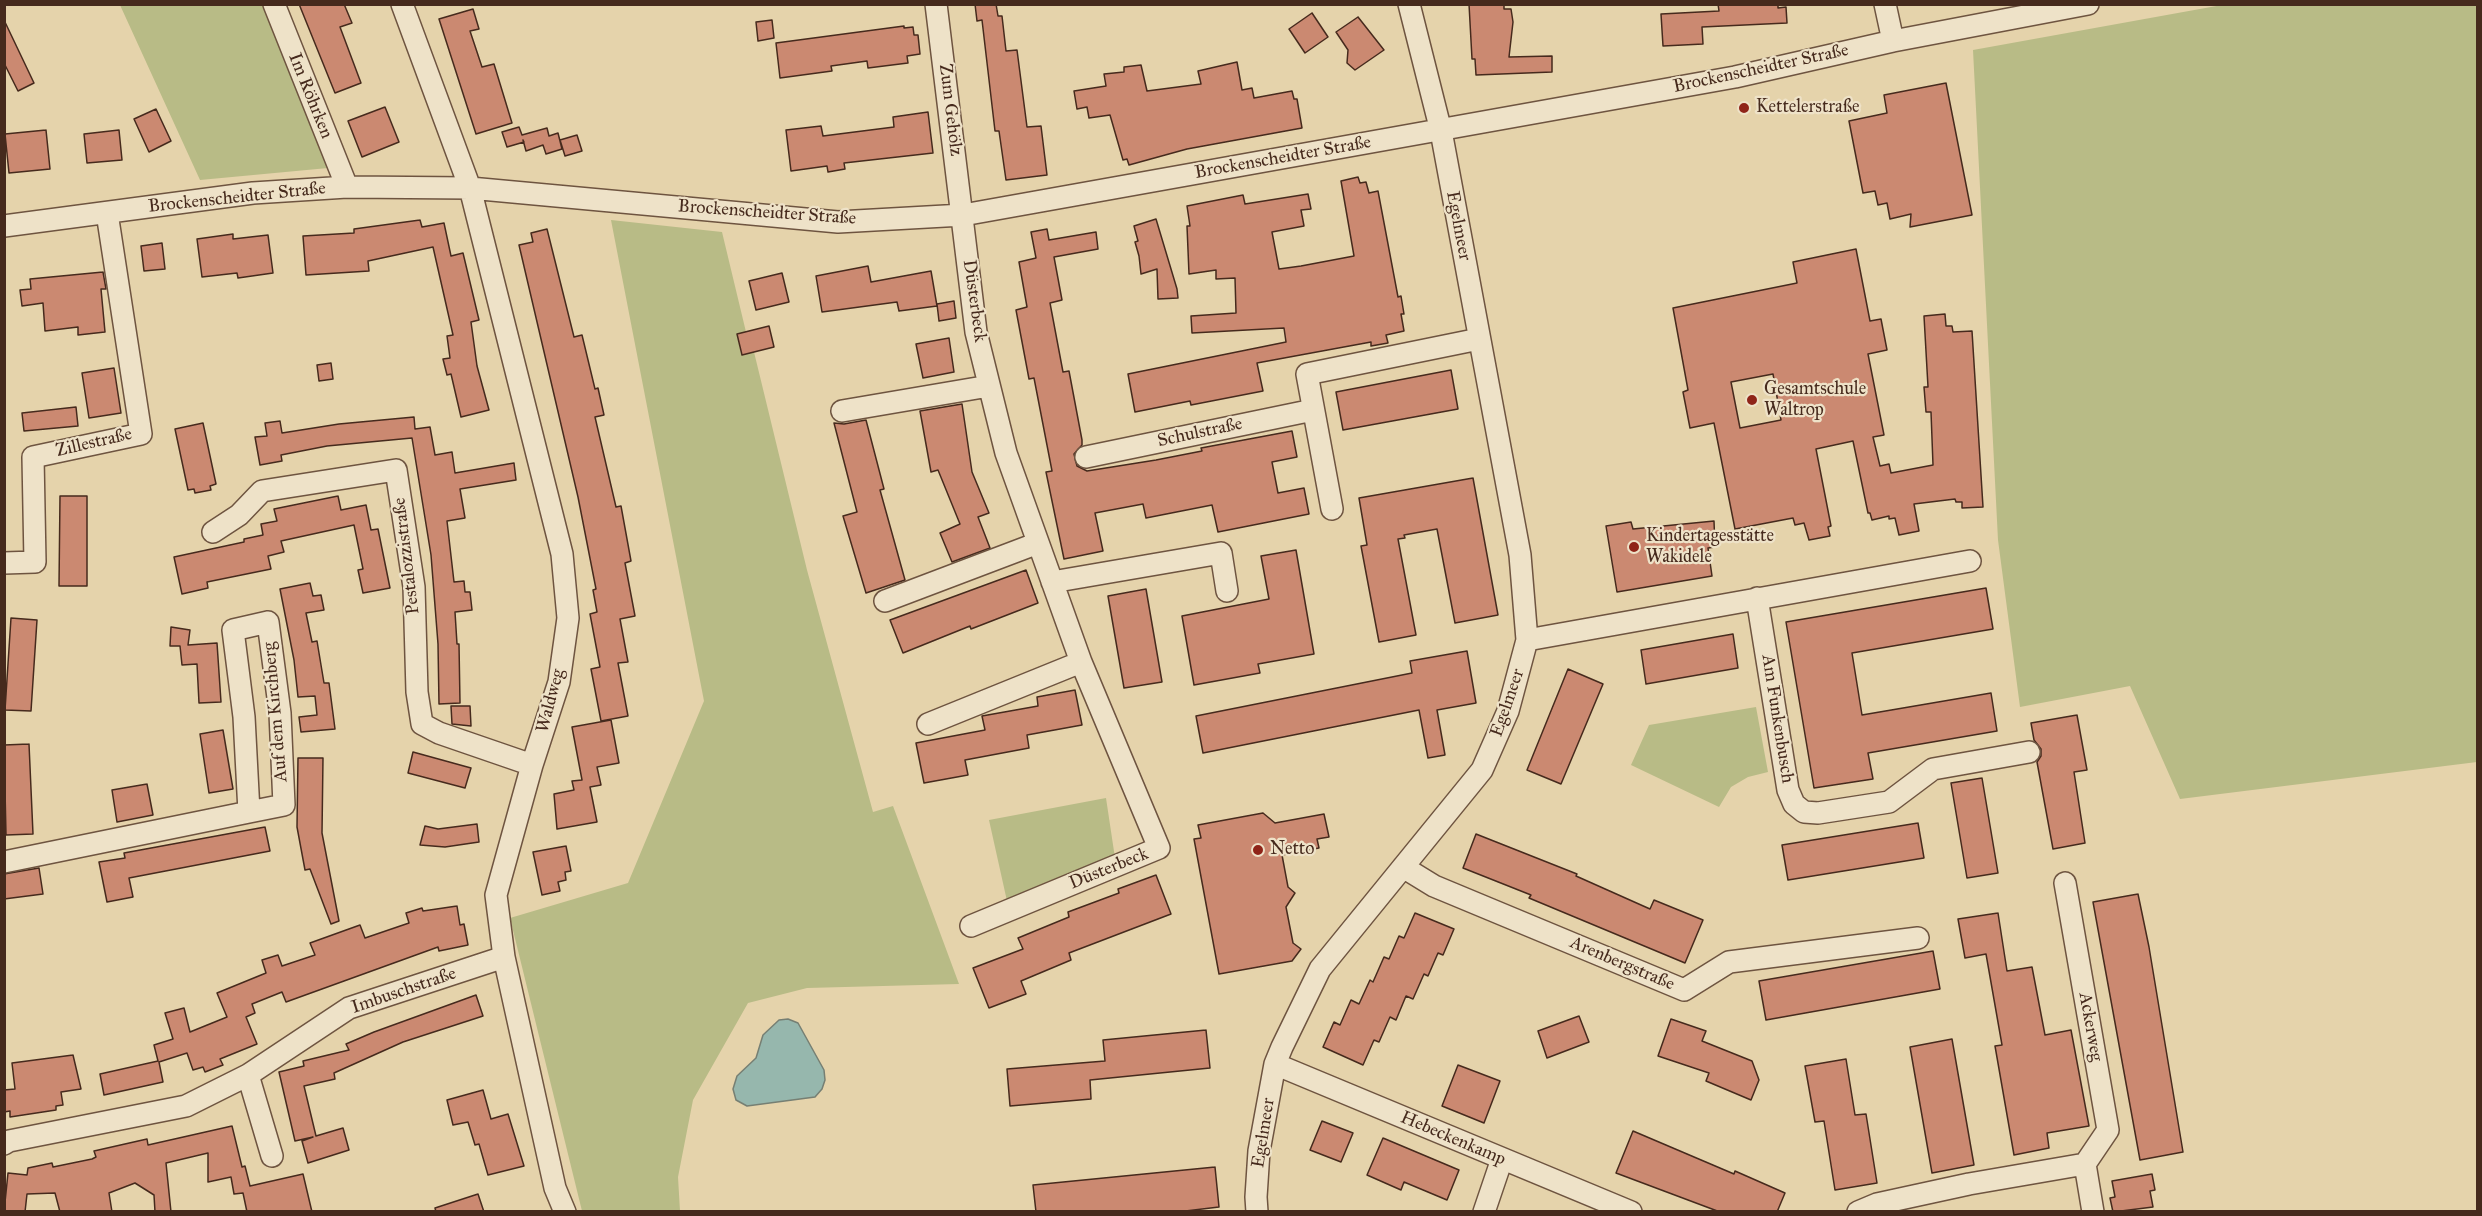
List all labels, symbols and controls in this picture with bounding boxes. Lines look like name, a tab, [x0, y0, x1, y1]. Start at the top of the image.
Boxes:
street label: Brockenscheidter Straße	[1671, 40, 1851, 98]
street label: Im Röhrken	[283, 50, 337, 142]
street label: Zum Gehölz	[934, 63, 966, 157]
place label: Kettelerstraße	[1756, 97, 1859, 119]
marker: Kettelerstraße	[1737, 101, 1751, 115]
street label: Brockenscheidter Straße	[1193, 132, 1373, 184]
street label: Brockenscheidter Straße	[147, 178, 327, 218]
street label: Egelmeer	[1441, 189, 1475, 263]
street label: Brockenscheidter Straße	[677, 196, 857, 230]
street label: Düsterbeck	[958, 258, 990, 344]
place label: Gesamtschule Waltrop	[1764, 379, 1866, 422]
marker: Gesamtschule Waltrop	[1745, 393, 1759, 407]
street label: Schulstraße	[1155, 413, 1245, 453]
street label: Zillestraße	[54, 424, 134, 462]
street label: Pestalozzistraße	[389, 496, 425, 616]
place label: Kindertagesstätte Wakidele	[1646, 526, 1774, 568]
marker: Kindertagesstätte Wakidele	[1627, 540, 1641, 554]
street label: Auf dem Kirchberg	[259, 641, 293, 783]
street label: Am Funkenbusch	[1756, 653, 1798, 785]
street label: Egelmeer	[1486, 666, 1530, 740]
street label: Waldweg	[532, 667, 570, 735]
place label: Netto	[1270, 839, 1314, 861]
street label: Düsterbeck	[1066, 843, 1152, 895]
marker: Netto	[1251, 843, 1265, 857]
street label: Arenbergstraße	[1567, 932, 1677, 996]
street label: Imbuschstraße	[349, 963, 459, 1019]
street label: Ackerweg	[2073, 991, 2107, 1063]
street label: Egelmeer	[1248, 1097, 1280, 1169]
street label: Hebeckenkamp	[1397, 1107, 1509, 1171]

